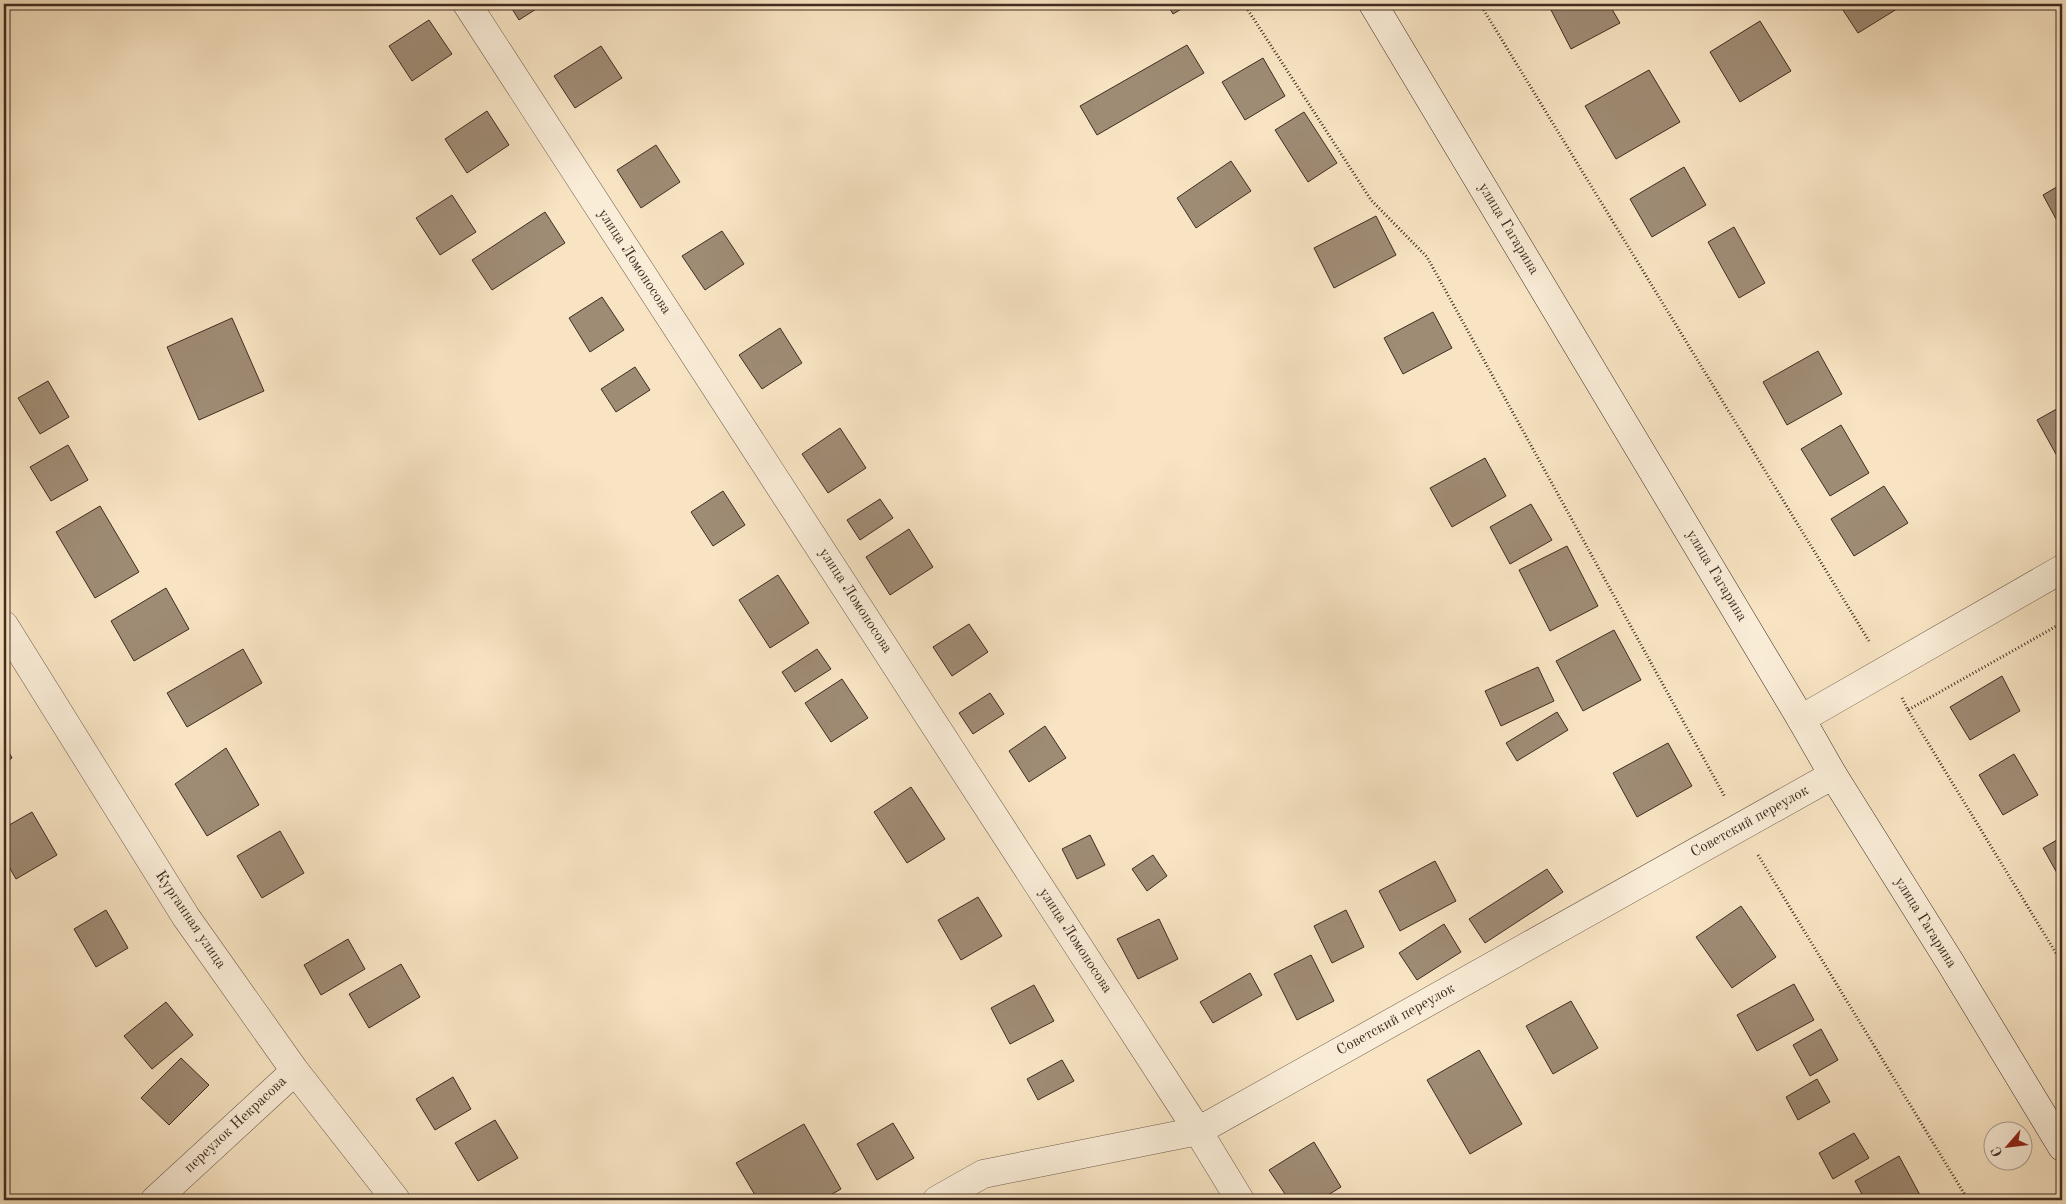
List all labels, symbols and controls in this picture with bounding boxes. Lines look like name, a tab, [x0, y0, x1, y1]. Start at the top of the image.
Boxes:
street label: улица Гагарина	[1475, 181, 1541, 278]
street label: улица Ломоносова	[594, 207, 674, 318]
street label: улица Гагарина	[1683, 528, 1749, 625]
street label: улица Ломоносова	[815, 546, 895, 657]
street label: Советский переулок	[1688, 783, 1812, 861]
street label: Курганная улица	[152, 868, 229, 972]
street label: улица Гагарина	[1891, 875, 1959, 971]
street label: улица Ломоносова	[1035, 886, 1115, 997]
street label: Советский переулок	[1334, 981, 1458, 1059]
street label: переулок Некрасова	[182, 1074, 290, 1176]
north arrow	[1984, 1122, 2034, 1172]
text: С	[1989, 1144, 2006, 1159]

